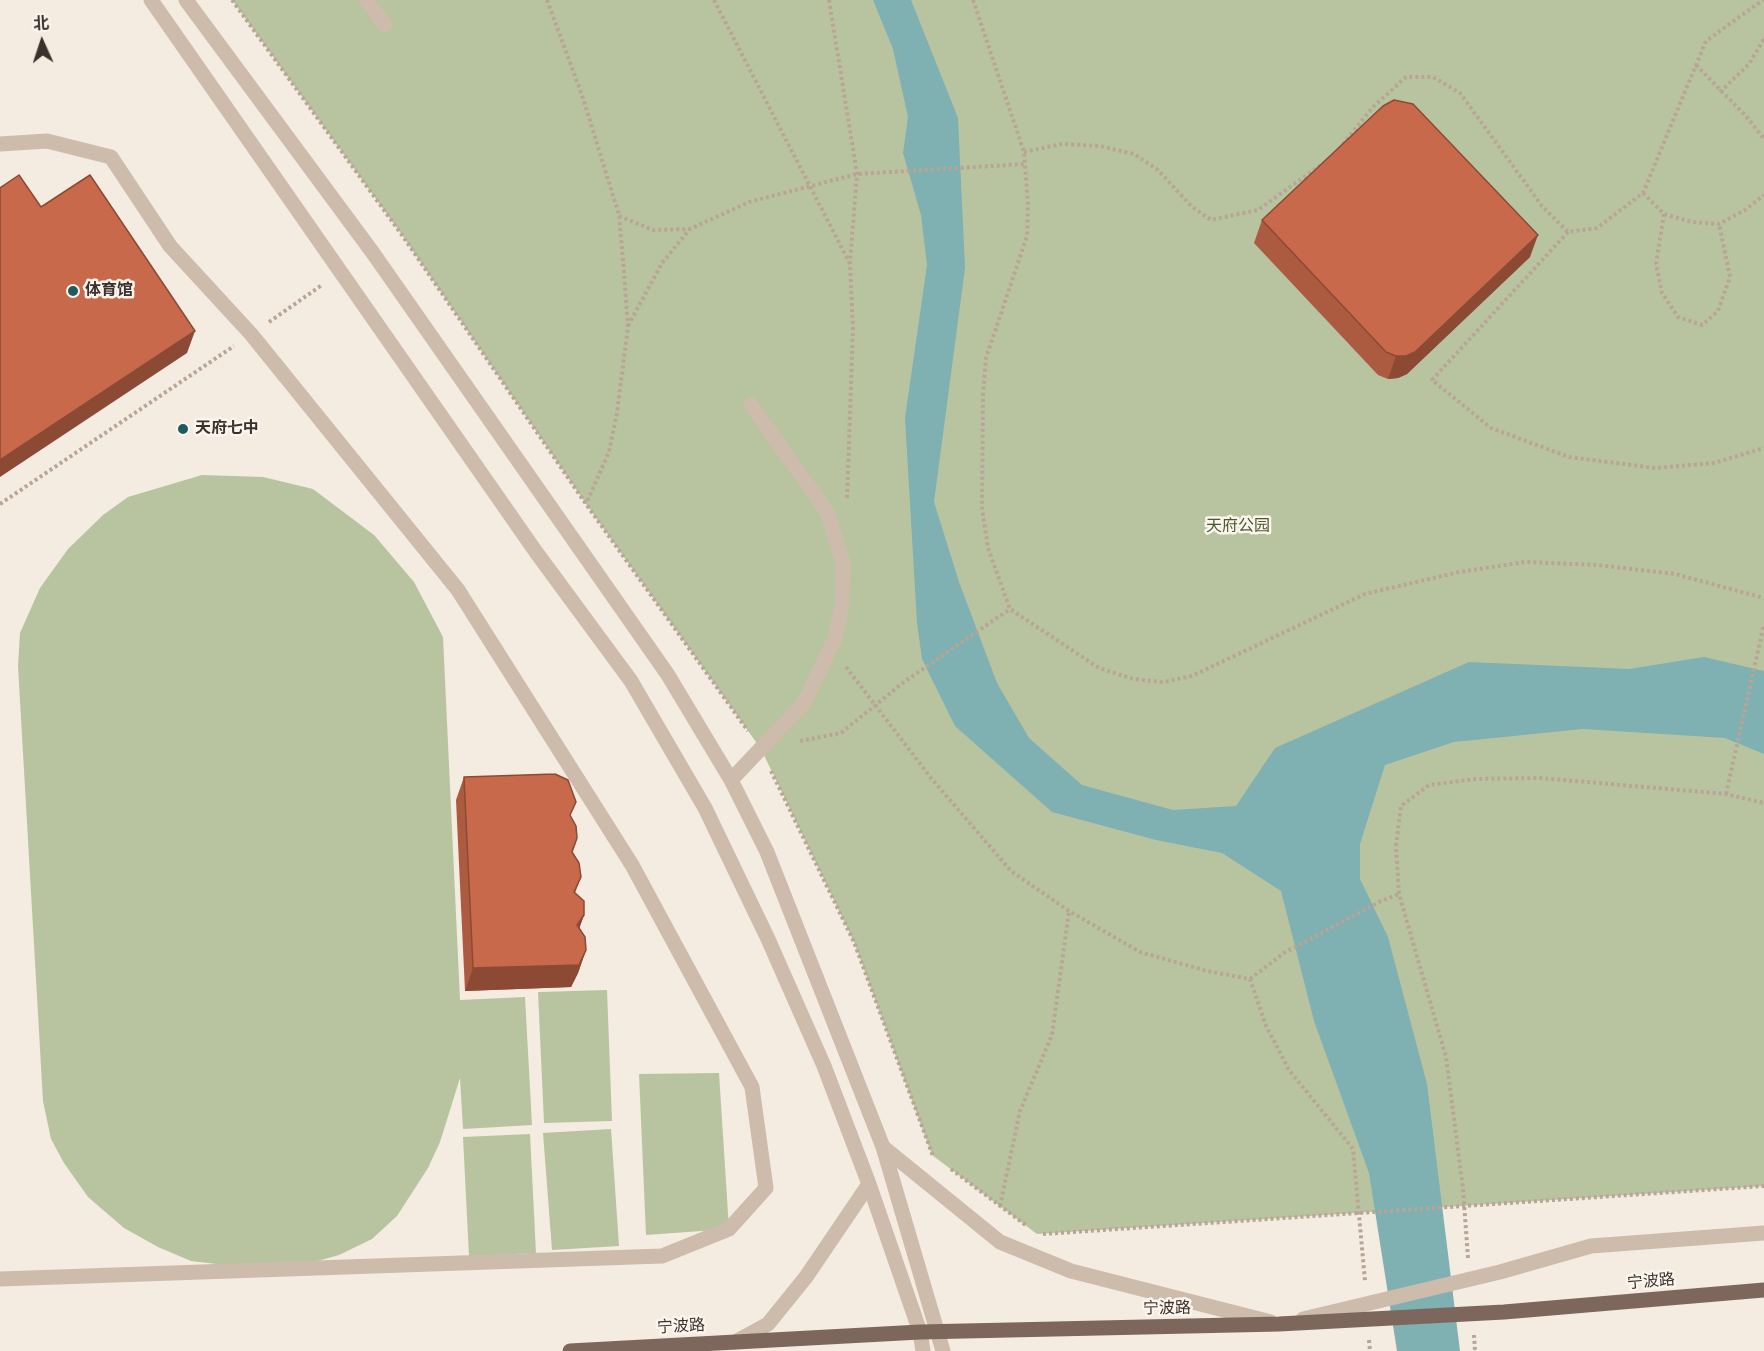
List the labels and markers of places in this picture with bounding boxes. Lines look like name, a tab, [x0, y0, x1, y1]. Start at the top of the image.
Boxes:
place label: 体育馆	[85, 281, 133, 301]
marker: 体育馆	[66, 284, 80, 298]
place label: 天府七中	[195, 419, 259, 439]
marker: 天府七中	[176, 422, 190, 436]

